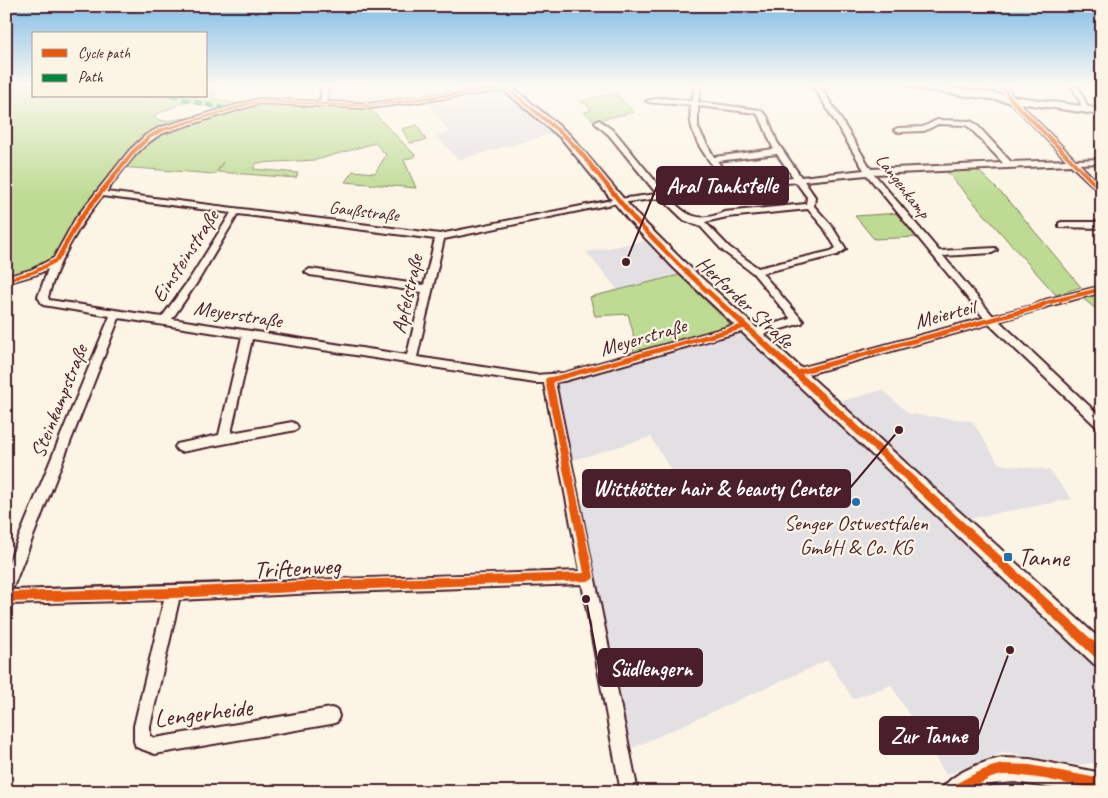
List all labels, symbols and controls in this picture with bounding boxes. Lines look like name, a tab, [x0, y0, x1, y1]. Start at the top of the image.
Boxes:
legend	[32, 32, 208, 98]
text: Cycle path	[78, 44, 130, 63]
text: Path	[78, 68, 104, 87]
street label: Langenkamp	[871, 149, 936, 224]
callout: Aral Tankstelle	[657, 167, 788, 204]
text: Aral Tankstelle	[666, 172, 780, 200]
street label: Gaußstraße	[328, 196, 401, 226]
street label: Einsteinstraße	[146, 203, 226, 307]
street label: Apfelstraße	[385, 250, 429, 336]
street label: Herforder Straße	[691, 250, 801, 355]
street label: Meierteil	[912, 293, 981, 335]
street label: Meyerstraße	[192, 294, 286, 334]
street label: Meyerstraße	[597, 312, 691, 362]
street label: Steinkampstraße	[25, 339, 94, 461]
callout: Wittkötter hair & beauty Center	[583, 470, 850, 507]
text: Wittkötter hair & beauty Center	[593, 475, 841, 503]
marker: Senger Ostwestfalen GmbH & Co. KG	[850, 496, 862, 508]
place label: Senger Ostwestfalen GmbH & Co. KG	[784, 510, 928, 560]
place label: Tanne	[1018, 542, 1071, 574]
street label: Triftenweg	[253, 550, 342, 586]
marker: Tanne	[1002, 551, 1014, 563]
callout: Südlengern	[599, 649, 702, 686]
text: Südlengern	[610, 655, 694, 683]
street label: Lengerheide	[152, 691, 256, 735]
callout: Zur Tanne	[880, 717, 978, 754]
text: Zur Tanne	[891, 722, 969, 750]

